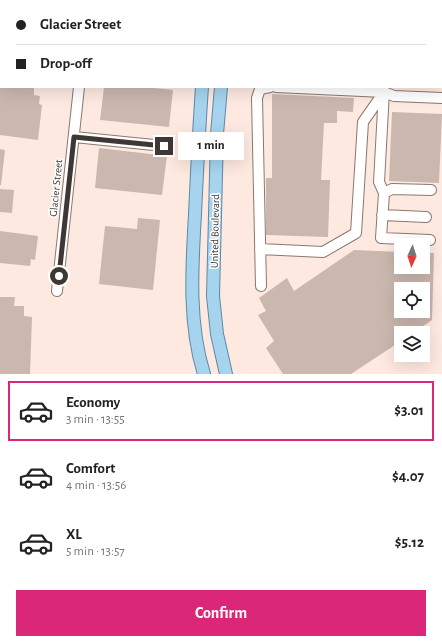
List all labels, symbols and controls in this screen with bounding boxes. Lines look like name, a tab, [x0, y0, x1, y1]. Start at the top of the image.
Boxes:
text: Glacier Street	[40, 17, 121, 32]
text: Drop-off	[40, 56, 92, 71]
callout: 1 min	[178, 132, 244, 160]
route end	[155, 137, 173, 155]
text: 1 min	[197, 139, 225, 152]
street label: Glacier Street	[48, 158, 65, 217]
street label: United Boulevard	[209, 193, 221, 268]
north arrow	[394, 238, 430, 274]
map controls	[394, 238, 430, 362]
route start	[50, 267, 68, 285]
button: locate	[394, 282, 430, 318]
button: layers	[394, 326, 430, 362]
icon: car	[18, 393, 54, 429]
text: Economy	[66, 395, 120, 410]
text: $3.01	[394, 403, 424, 418]
text: 3 min · 13:55	[66, 413, 125, 426]
icon: car	[18, 459, 54, 495]
text: Comfort	[66, 461, 115, 476]
text: $4.07	[392, 469, 424, 484]
text: 4 min · 13:56	[66, 479, 126, 492]
icon: car	[18, 525, 54, 561]
text: XL	[66, 527, 82, 542]
text: $5.12	[395, 535, 424, 550]
text: 5 min · 13:57	[66, 545, 125, 558]
button: Confirm	[16, 590, 426, 636]

